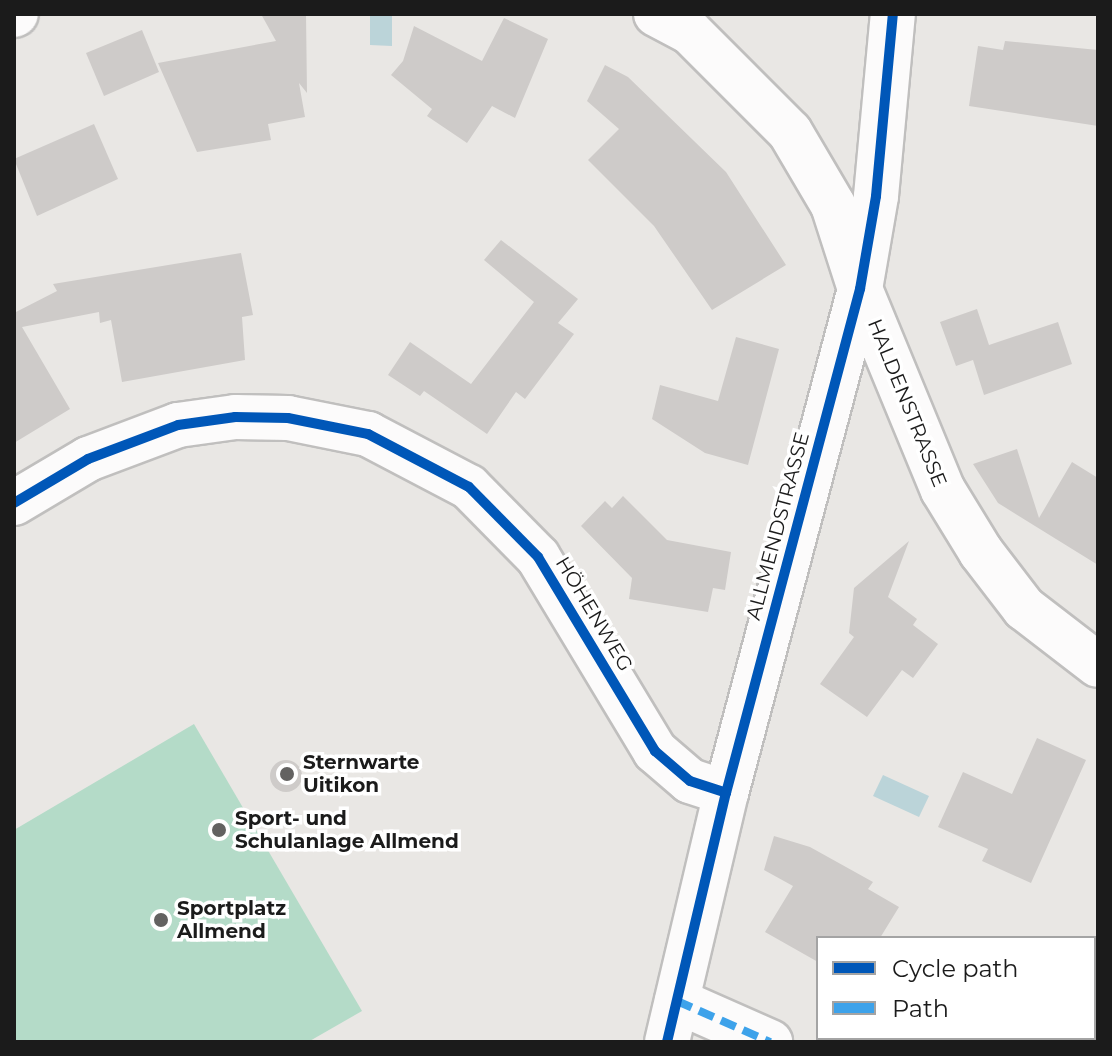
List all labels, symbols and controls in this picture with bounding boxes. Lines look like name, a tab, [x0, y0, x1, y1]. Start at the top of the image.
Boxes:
street label: HALDENSTRASSE	[862, 316, 952, 490]
street label: ALLMENDSTRASSE	[741, 429, 815, 623]
street label: HÖHENWEG	[550, 552, 638, 676]
place label: Sternwarte Uitikon	[303, 750, 419, 797]
marker: Sternwarte Uitikon	[278, 765, 296, 783]
place label: Sport- und Schulanlage Allmend	[235, 806, 459, 853]
marker: Sport- und Schulanlage Allmend	[210, 821, 228, 839]
place label: Sportplatz Allmend	[177, 896, 286, 943]
marker: Sportplatz Allmend	[152, 911, 170, 929]
legend	[816, 936, 1096, 1040]
text: Cycle path	[892, 954, 1019, 983]
text: Path	[892, 994, 949, 1023]

